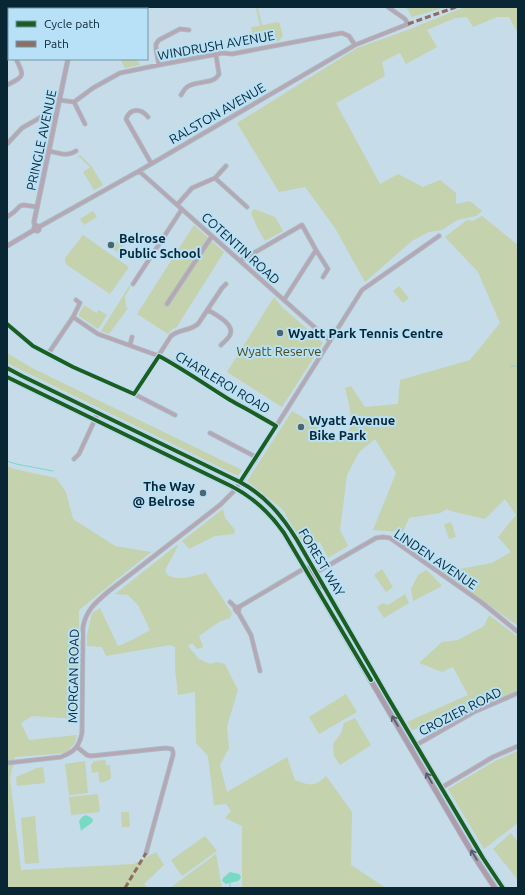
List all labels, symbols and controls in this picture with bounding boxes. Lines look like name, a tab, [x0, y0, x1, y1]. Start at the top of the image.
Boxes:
legend	[8, 8, 148, 60]
text: Cycle path	[44, 17, 100, 30]
street label: WINDRUSH AVENUE	[156, 28, 276, 62]
text: Path	[44, 37, 69, 50]
street label: RALSTON AVENUE	[166, 80, 268, 146]
street label: PRINGLE AVENUE	[23, 88, 59, 192]
street label: COTENTIN ROAD	[199, 209, 283, 287]
place label: Belrose Public School	[119, 231, 201, 260]
marker: Belrose Public School	[106, 240, 116, 250]
place label: Wyatt Park Tennis Centre	[288, 326, 443, 340]
marker: Wyatt Park Tennis Centre	[275, 328, 285, 338]
park label: Wyatt Reserve	[237, 344, 321, 358]
street label: CHARLEROI ROAD	[173, 348, 273, 416]
place label: Wyatt Avenue Bike Park	[309, 413, 395, 442]
marker: Wyatt Avenue Bike Park	[296, 422, 306, 432]
place label: The Way @ Belrose	[133, 479, 195, 508]
marker: The Way @ Belrose	[198, 488, 208, 498]
street label: FOREST WAY	[296, 526, 348, 599]
street label: LINDEN AVENUE	[392, 526, 480, 592]
street label: MORGAN ROAD	[65, 629, 81, 723]
street label: CROZIER ROAD	[416, 684, 504, 738]
one-way arrow	[391, 716, 399, 728]
one-way arrow	[424, 773, 432, 785]
one-way arrow	[470, 850, 478, 861]

